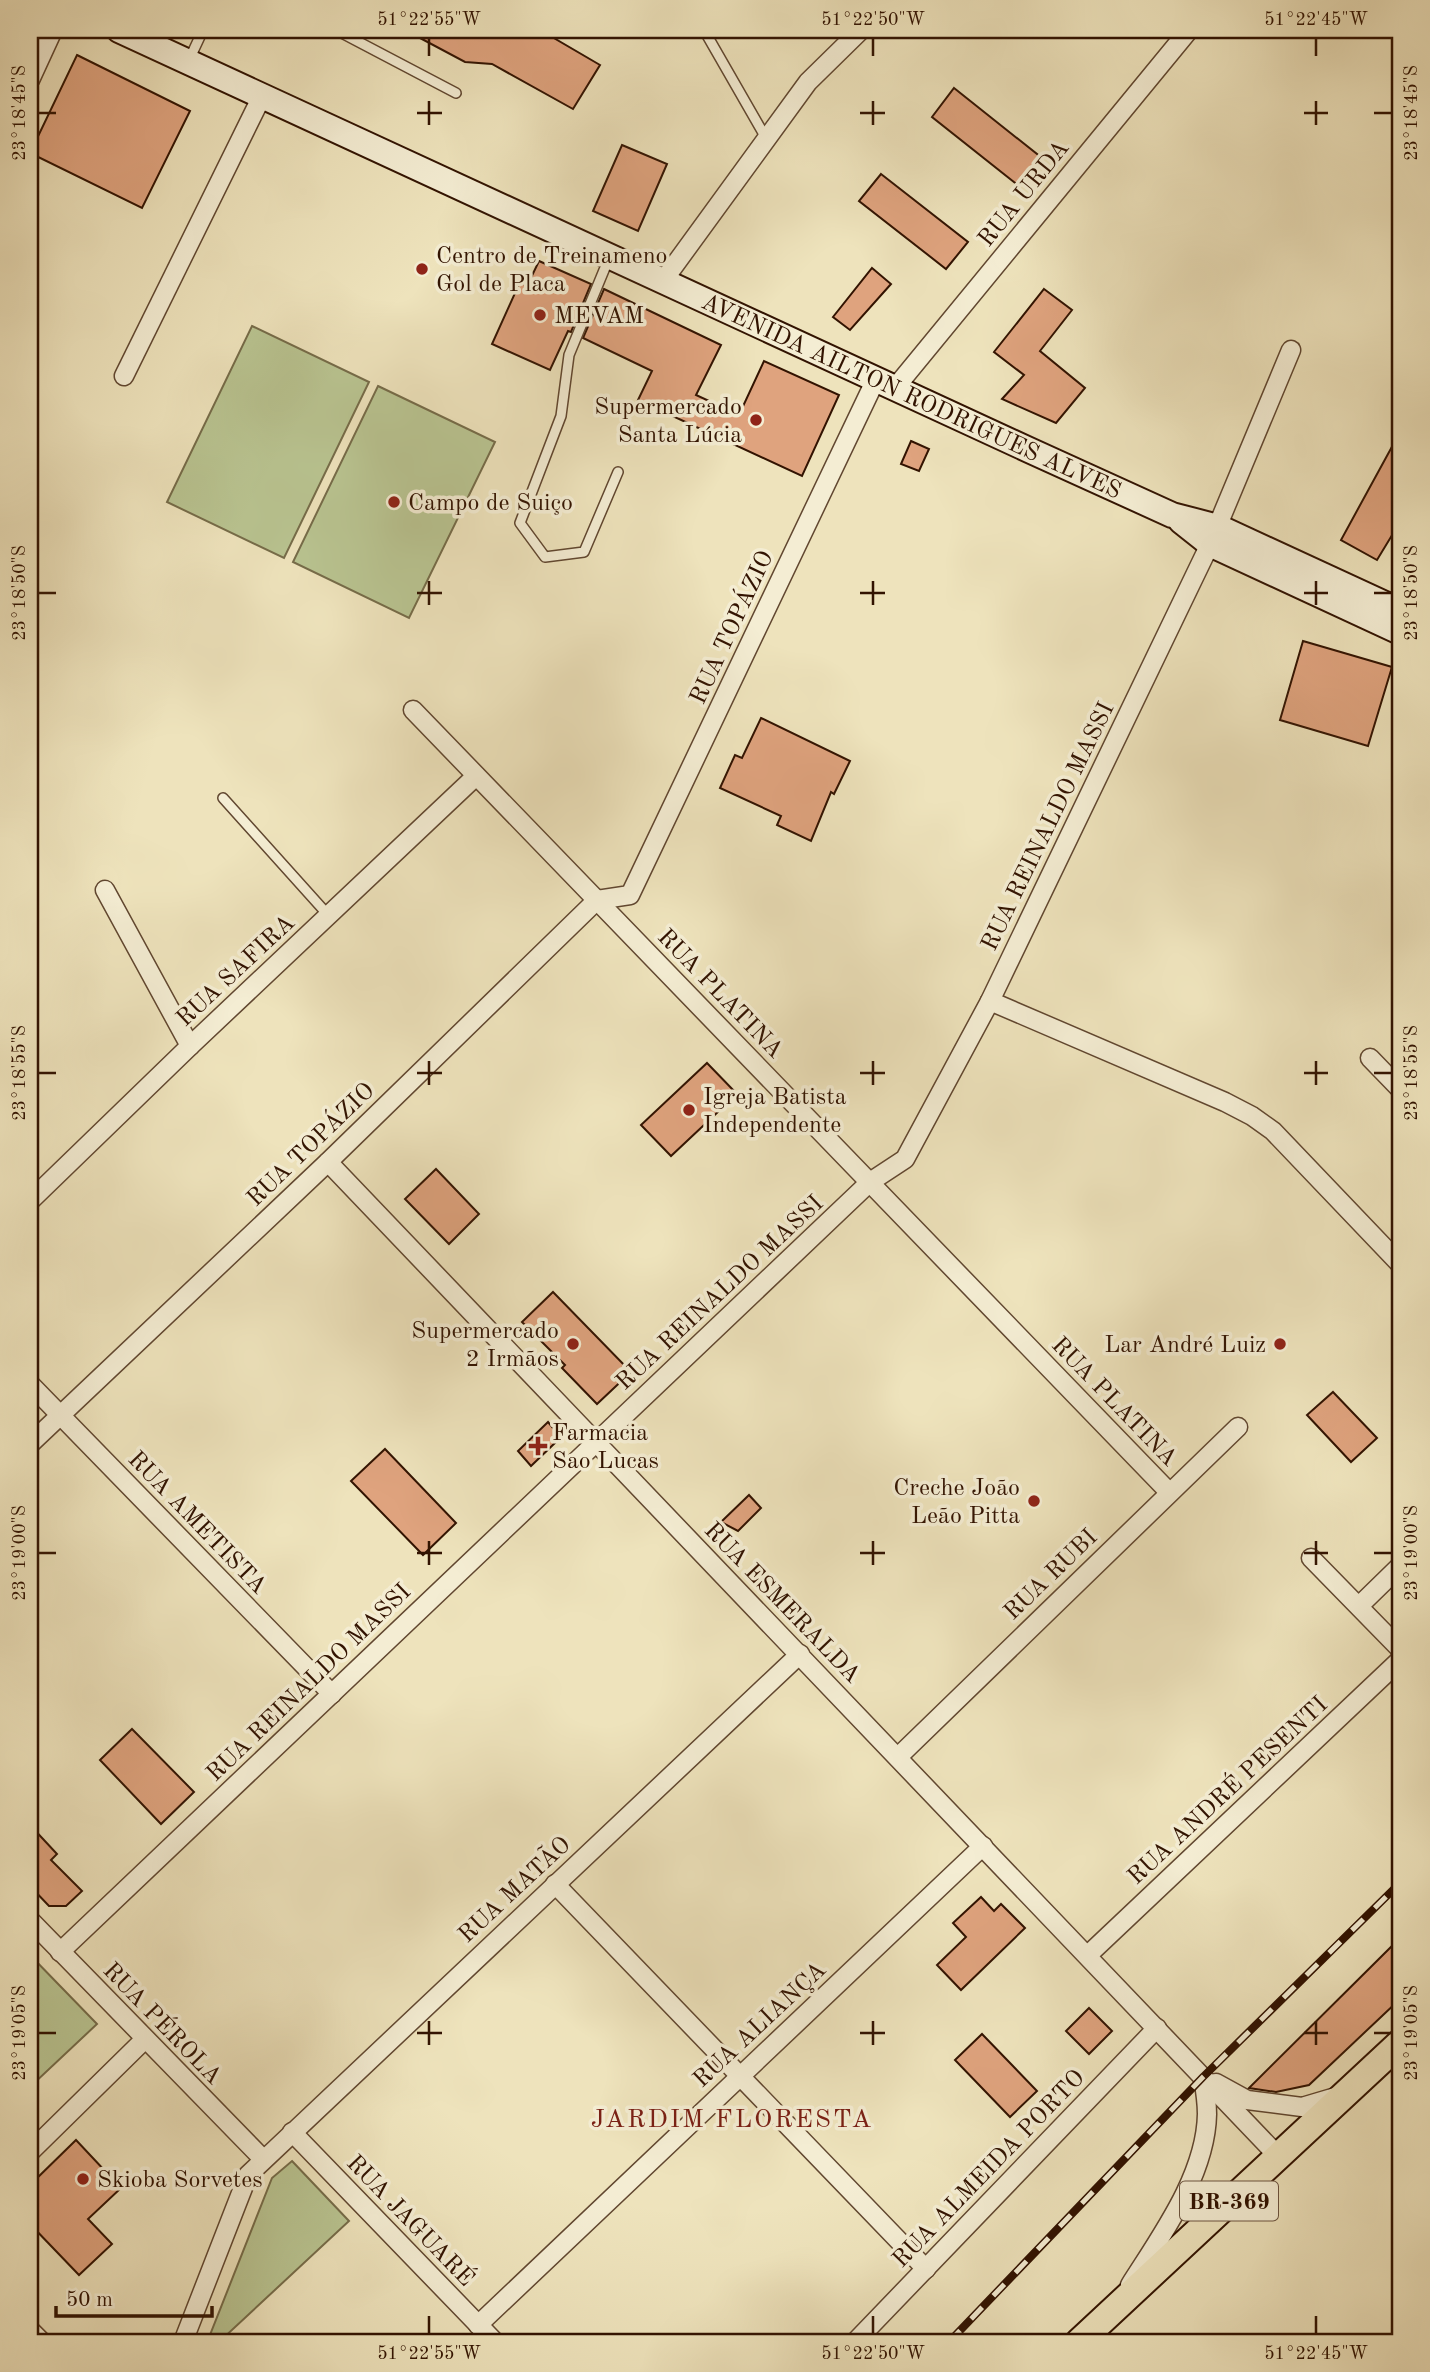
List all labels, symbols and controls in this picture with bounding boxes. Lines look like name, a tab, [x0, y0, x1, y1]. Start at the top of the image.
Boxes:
text: 51°22'55"W	[377, 11, 481, 29]
text: 51°22'50"W	[821, 11, 925, 29]
text: 51°22'45"W	[1264, 11, 1368, 29]
text: 23°18'45"S	[11, 65, 29, 161]
text: 23°18'45"S	[1403, 65, 1421, 161]
street label: RUA URDA	[975, 136, 1075, 252]
place label: Centro de Treinameno Gol de Placa	[436, 245, 668, 297]
marker: Centro de Treinameno Gol de Placa	[414, 261, 430, 277]
street label: AVENIDA AILTON RODRIGUES ALVES	[697, 290, 1125, 504]
place label: MEVAM	[554, 305, 644, 329]
marker: MEVAM	[532, 307, 548, 323]
place label: Supermercado Santa Lúcia	[594, 396, 742, 448]
marker: Supermercado Santa Lúcia	[748, 412, 764, 428]
place label: Campo de Suiço	[408, 492, 573, 516]
marker: Campo de Suiço	[386, 494, 402, 510]
text: 23°18'50"S	[11, 545, 29, 641]
text: 23°18'50"S	[1403, 545, 1421, 641]
street label: RUA TOPÁZIO	[683, 546, 779, 708]
street label: RUA REINALDO MASSI	[978, 699, 1119, 955]
street label: RUA SAFIRA	[173, 911, 300, 1032]
street label: RUA PLATINA	[652, 925, 787, 1064]
text: 23°18'55"S	[11, 1025, 29, 1121]
text: 23°18'55"S	[1403, 1025, 1421, 1121]
street label: RUA TOPÁZIO	[240, 1076, 380, 1212]
place label: Igreja Batista Independente	[703, 1086, 847, 1138]
marker: Igreja Batista Independente	[681, 1102, 697, 1118]
street label: RUA REINALDO MASSI	[612, 1192, 828, 1395]
place label: Supermercado 2 Irmãos	[411, 1320, 559, 1372]
street label: RUA PLATINA	[1046, 1333, 1181, 1472]
place label: Lar André Luiz	[1104, 1334, 1266, 1358]
marker: Supermercado 2 Irmãos	[565, 1336, 581, 1352]
marker: Lar André Luiz	[1272, 1336, 1288, 1352]
place label: Farmacia Sao Lucas	[552, 1422, 659, 1474]
marker: Farmacia Sao Lucas	[530, 1438, 546, 1454]
street label: RUA AMETISTA	[123, 1447, 270, 1599]
place label: Creche João Leão Pitta	[893, 1477, 1020, 1529]
marker: Creche João Leão Pitta	[1026, 1493, 1042, 1509]
text: 23°19'00"S	[11, 1505, 29, 1601]
text: 23°19'00"S	[1403, 1505, 1421, 1601]
street label: RUA ESMERALDA	[699, 1518, 864, 1688]
street label: RUA RUBI	[1000, 1526, 1102, 1625]
street label: RUA REINALDO MASSI	[203, 1580, 416, 1787]
street label: RUA ANDRÉ PESENTI	[1121, 1690, 1333, 1890]
street label: RUA MATÃO	[452, 1830, 576, 1948]
street label: RUA PÉROLA	[98, 1956, 228, 2090]
street label: RUA ALIANÇA	[689, 1958, 831, 2093]
text: 23°19'05"S	[11, 1985, 29, 2081]
text: 23°19'05"S	[1403, 1985, 1421, 2081]
street label: RUA ALMEIDA PORTO	[889, 2066, 1090, 2273]
district label: JARDIM FLORESTA	[591, 2107, 873, 2133]
street label: RUA JAGUARÉ	[341, 2148, 481, 2292]
place label: Skioba Sorvetes	[97, 2169, 263, 2193]
marker: Skioba Sorvetes	[75, 2171, 91, 2187]
road number: BR-369	[1180, 2182, 1278, 2220]
scale bar	[56, 2274, 212, 2318]
text: 50 m	[66, 2290, 113, 2311]
text: 51°22'55"W	[377, 2345, 481, 2363]
text: 51°22'50"W	[821, 2345, 925, 2363]
text: 51°22'45"W	[1264, 2345, 1368, 2363]

